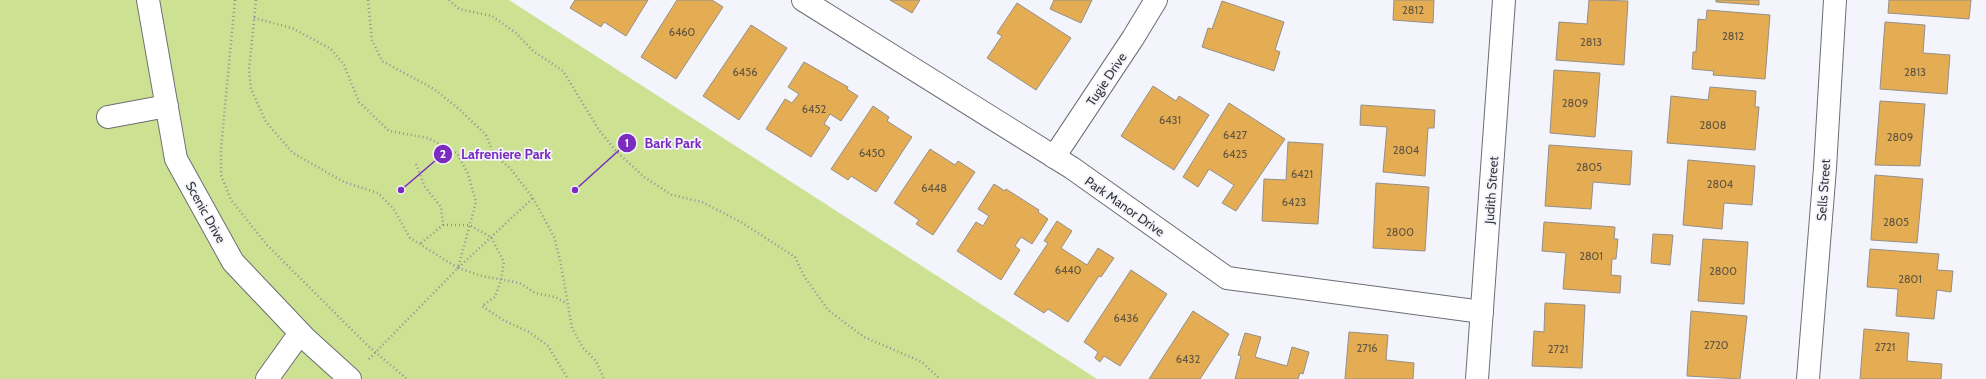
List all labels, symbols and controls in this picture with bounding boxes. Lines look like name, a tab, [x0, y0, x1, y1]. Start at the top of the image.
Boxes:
house number: 2812	[1402, 3, 1424, 17]
house number: 6460	[669, 25, 696, 39]
house number: 2812	[1722, 29, 1744, 43]
house number: 2813	[1580, 35, 1602, 49]
street label: Tugie Drive	[1082, 49, 1130, 109]
house number: 6456	[733, 65, 757, 79]
house number: 2813	[1904, 65, 1926, 79]
house number: 2809	[1562, 96, 1588, 110]
house number: 6452	[802, 102, 826, 116]
house number: 6431	[1159, 113, 1181, 127]
house number: 2808	[1700, 118, 1726, 132]
house number: 6427	[1223, 128, 1247, 142]
callout: Bark Park	[617, 130, 710, 156]
house number: 2809	[1887, 130, 1913, 144]
text: Bark Park	[645, 134, 702, 152]
text: 1	[625, 135, 629, 150]
callout: Lafreniere Park	[433, 141, 559, 167]
house number: 2804	[1393, 143, 1420, 157]
text: Lafreniere Park	[461, 145, 551, 163]
text: 2	[440, 146, 446, 161]
house number: 6450	[859, 146, 885, 160]
house number: 6425	[1223, 147, 1247, 161]
street label: Judith Street	[1481, 155, 1501, 225]
street label: Sells Street	[1813, 158, 1833, 222]
house number: 2805	[1576, 160, 1602, 174]
house number: 6421	[1291, 167, 1313, 181]
street label: Park Manor Drive	[1082, 173, 1168, 240]
house number: 2804	[1707, 177, 1734, 191]
street label: Scenic Drive	[183, 178, 230, 246]
house number: 6448	[921, 181, 947, 195]
house number: 6423	[1282, 195, 1306, 209]
house number: 2805	[1883, 215, 1909, 229]
house number: 2800	[1386, 225, 1414, 239]
house number: 2801	[1579, 249, 1603, 263]
house number: 6440	[1055, 263, 1082, 277]
house number: 2800	[1709, 264, 1737, 278]
house number: 2801	[1898, 272, 1922, 286]
house number: 6436	[1114, 311, 1138, 325]
house number: 2720	[1704, 338, 1729, 352]
house number: 2721	[1875, 340, 1895, 354]
house number: 2716	[1356, 341, 1378, 355]
house number: 2721	[1548, 342, 1568, 356]
house number: 6432	[1176, 352, 1200, 366]

